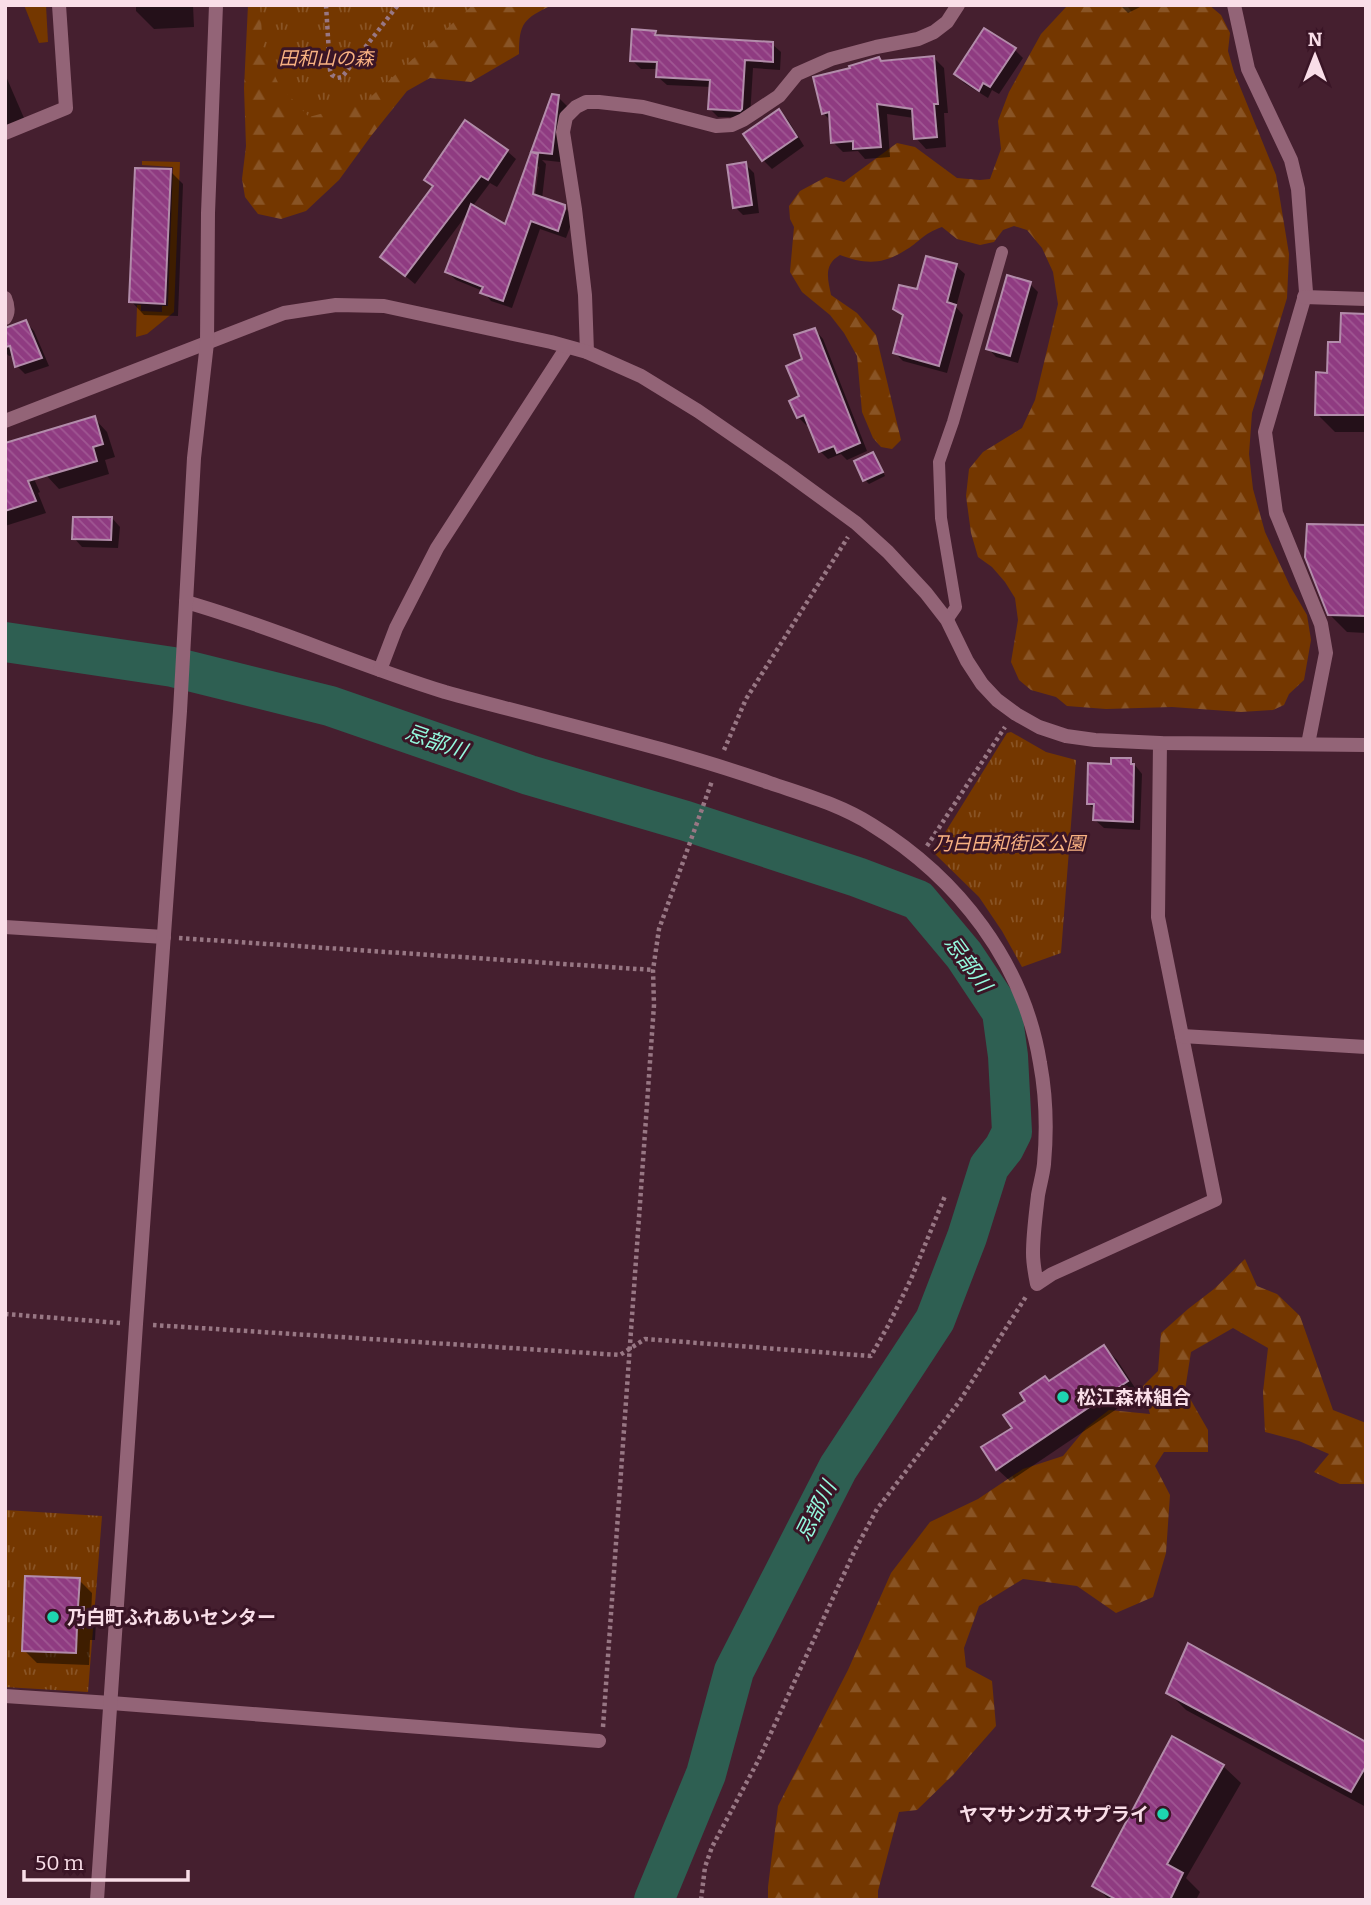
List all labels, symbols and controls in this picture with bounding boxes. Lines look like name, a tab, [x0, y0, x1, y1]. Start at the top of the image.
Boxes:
north arrow	[1280, 21, 1350, 91]
text: N	[1308, 28, 1323, 51]
park label: 田和山の森	[278, 47, 375, 70]
water label: 忌部川	[402, 719, 472, 765]
park label: 乃白田和街区公園	[933, 832, 1088, 855]
water label: 忌部川	[939, 931, 998, 999]
place label: 松江森林組合	[1077, 1386, 1191, 1409]
marker: 松江森林組合	[1055, 1389, 1071, 1405]
water label: 忌部川	[790, 1475, 843, 1545]
place label: 乃白町ふれあいセンター	[67, 1606, 276, 1629]
marker: 乃白町ふれあいセンター	[45, 1609, 61, 1625]
place label: ヤマサンガスサプライ	[959, 1803, 1149, 1826]
marker: ヤマサンガスサプライ	[1155, 1806, 1171, 1822]
scale bar	[24, 1839, 189, 1883]
text: 50 m	[35, 1850, 84, 1876]

